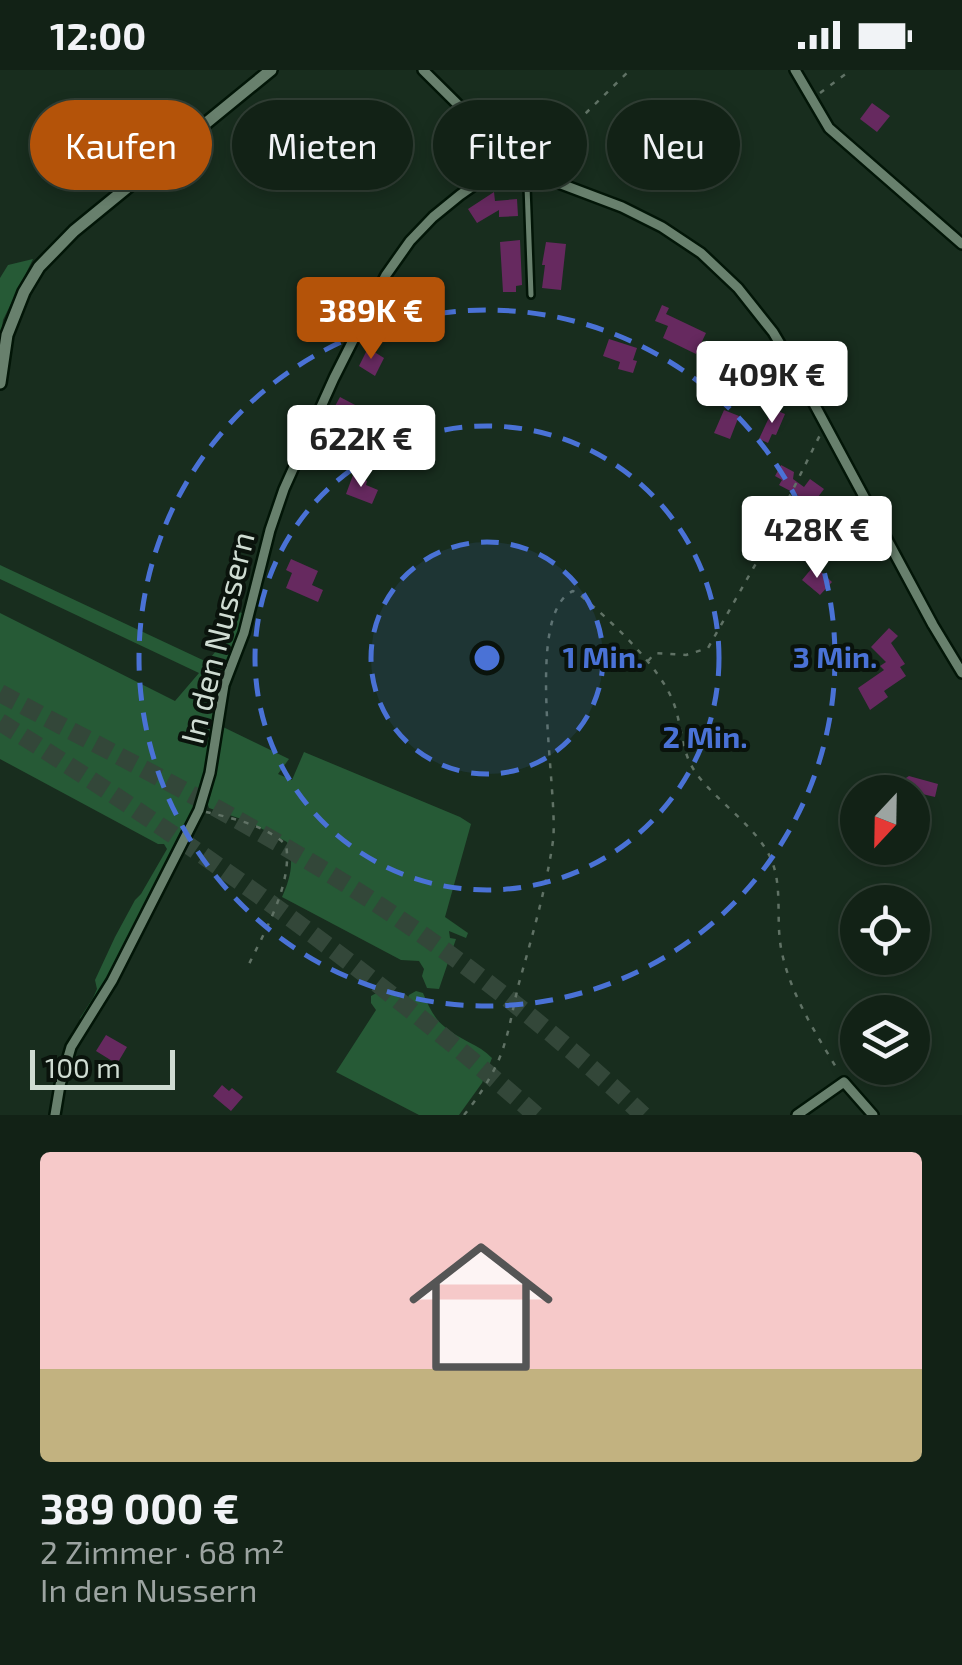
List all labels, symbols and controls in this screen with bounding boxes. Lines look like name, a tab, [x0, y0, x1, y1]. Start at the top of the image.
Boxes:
text: 12:00	[50, 12, 146, 58]
chip: Kaufen	[30, 100, 212, 190]
chip: Mieten	[232, 100, 413, 190]
chip: Filter	[433, 100, 587, 190]
chip: Neu	[607, 100, 740, 190]
pin: 389K €	[290, 277, 452, 362]
text: 389K €	[319, 290, 423, 328]
pin: 409K €	[691, 341, 853, 426]
text: 409K €	[719, 354, 825, 392]
pin: 622K €	[280, 405, 442, 490]
text: 622K €	[309, 418, 413, 456]
pin: 428K €	[736, 496, 898, 581]
text: 428K €	[764, 509, 870, 547]
street label: In den Nussern	[171, 528, 261, 748]
text: 1 Min.	[563, 638, 643, 674]
text: 3 Min.	[793, 638, 877, 674]
centre of rings	[469, 640, 505, 676]
text: 2 Min.	[663, 718, 748, 754]
north arrow	[840, 775, 930, 865]
map controls	[840, 775, 930, 1085]
button: locate	[840, 885, 930, 975]
button: layers	[840, 995, 930, 1085]
scale bar	[30, 1045, 175, 1090]
text: 100 m	[45, 1050, 121, 1084]
icon: home	[391, 1217, 571, 1397]
text: 389 000 €	[40, 1482, 239, 1532]
text: 2 Zimmer · 68 m²	[40, 1532, 285, 1570]
text: In den Nussern	[40, 1570, 257, 1608]

